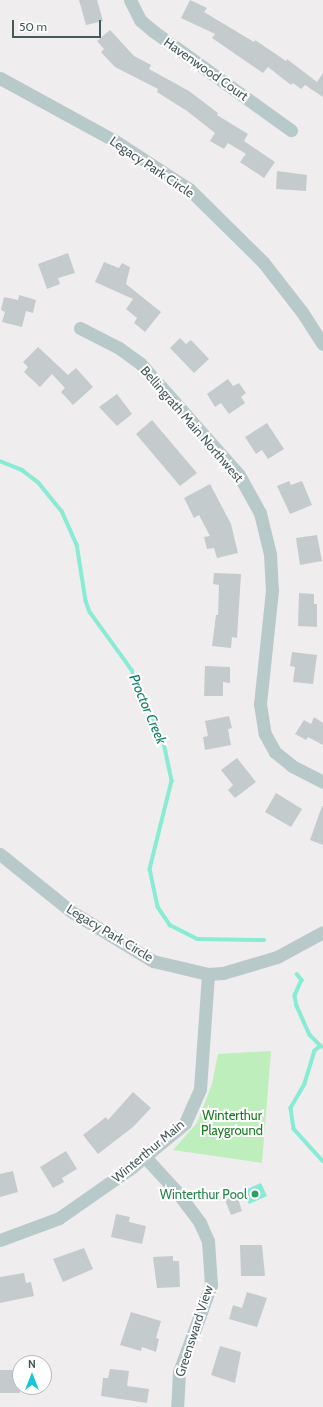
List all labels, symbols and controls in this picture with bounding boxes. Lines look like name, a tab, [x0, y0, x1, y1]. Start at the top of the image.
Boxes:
scale bar	[14, 12, 103, 38]
text: 50 m	[19, 19, 47, 34]
street label: Havenwood Court	[161, 34, 251, 104]
street label: Legacy Park Circle	[107, 133, 197, 201]
street label: Bellingrath Main Northwest	[137, 363, 247, 485]
water label: Proctor Creek	[126, 672, 170, 746]
street label: Legacy Park Circle	[64, 901, 156, 965]
park label: Winterthur Playground	[201, 1108, 263, 1139]
street label: Winterthur Main	[109, 1116, 187, 1186]
place label: Winterthur Pool	[160, 1186, 247, 1202]
marker: Winterthur Pool	[250, 1189, 260, 1199]
street label: Greensward View	[172, 1283, 216, 1379]
north arrow	[12, 1355, 52, 1395]
text: N	[28, 1357, 36, 1371]

